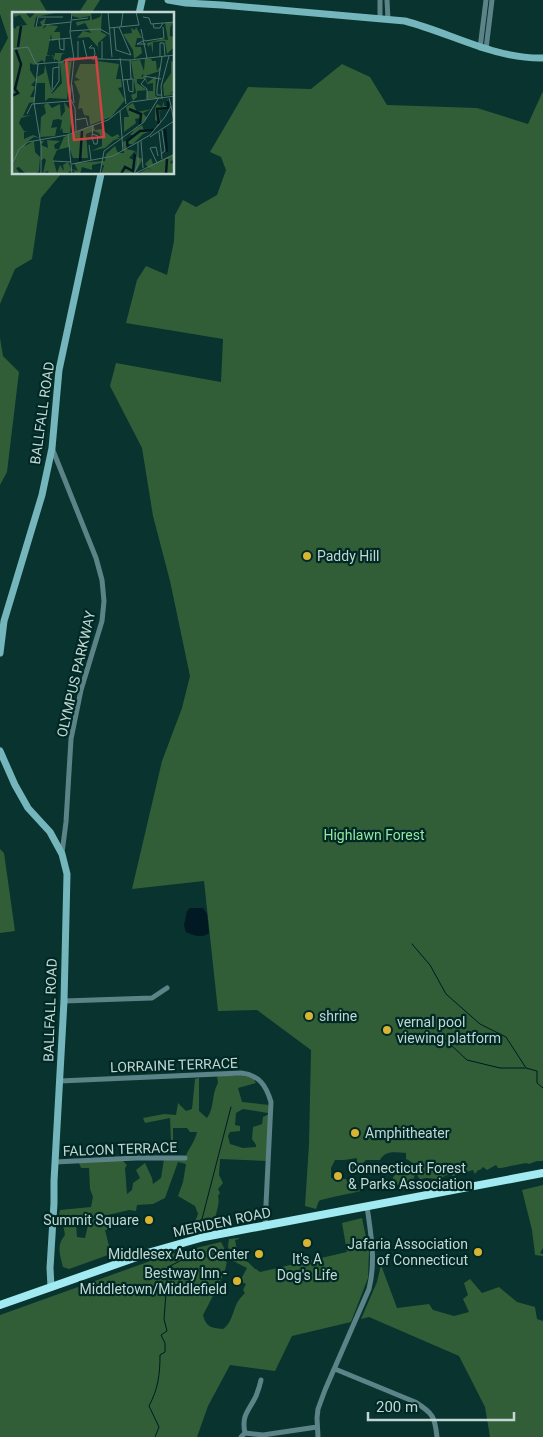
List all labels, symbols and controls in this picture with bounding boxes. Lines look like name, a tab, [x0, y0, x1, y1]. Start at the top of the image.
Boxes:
inset map	[12, 12, 175, 175]
street label: BALLFALL ROAD	[27, 361, 57, 465]
place label: Paddy Hill	[317, 548, 379, 564]
marker: Paddy Hill	[301, 550, 313, 562]
street label: OLYMPUS PARKWAY	[54, 609, 98, 739]
park label: Highlawn Forest	[323, 827, 425, 843]
street label: BALLFALL ROAD	[40, 958, 60, 1062]
place label: shrine	[319, 1008, 357, 1024]
marker: shrine	[303, 1010, 315, 1022]
place label: vernal pool viewing platform	[397, 1014, 501, 1046]
marker: vernal pool viewing platform	[381, 1024, 393, 1036]
street label: LORRAINE TERRACE	[110, 1055, 238, 1075]
place label: Amphitheater	[365, 1125, 450, 1141]
marker: Amphitheater	[349, 1127, 361, 1139]
street label: FALCON TERRACE	[63, 1139, 177, 1159]
place label: Connecticut Forest & Parks Association	[348, 1160, 473, 1192]
marker: Connecticut Forest & Parks Association	[332, 1170, 344, 1182]
street label: MERIDEN ROAD	[172, 1204, 272, 1240]
place label: Summit Square	[43, 1212, 139, 1228]
marker: Summit Square	[143, 1214, 155, 1226]
place label: Jafaria Association of Connecticut	[347, 1236, 468, 1268]
marker: It's A Dog's Life	[301, 1237, 313, 1249]
place label: Middlesex Auto Center	[108, 1246, 249, 1262]
marker: Jafaria Association of Connecticut	[472, 1246, 484, 1258]
marker: Middlesex Auto Center	[253, 1248, 265, 1260]
place label: It's A Dog's Life	[277, 1251, 337, 1283]
place label: Bestway Inn - Middletown/Middlefield	[80, 1265, 227, 1297]
marker: Bestway Inn - Middletown/Middlefield	[231, 1275, 243, 1287]
scale bar	[368, 1390, 514, 1422]
text: 200 m	[376, 1398, 418, 1416]

